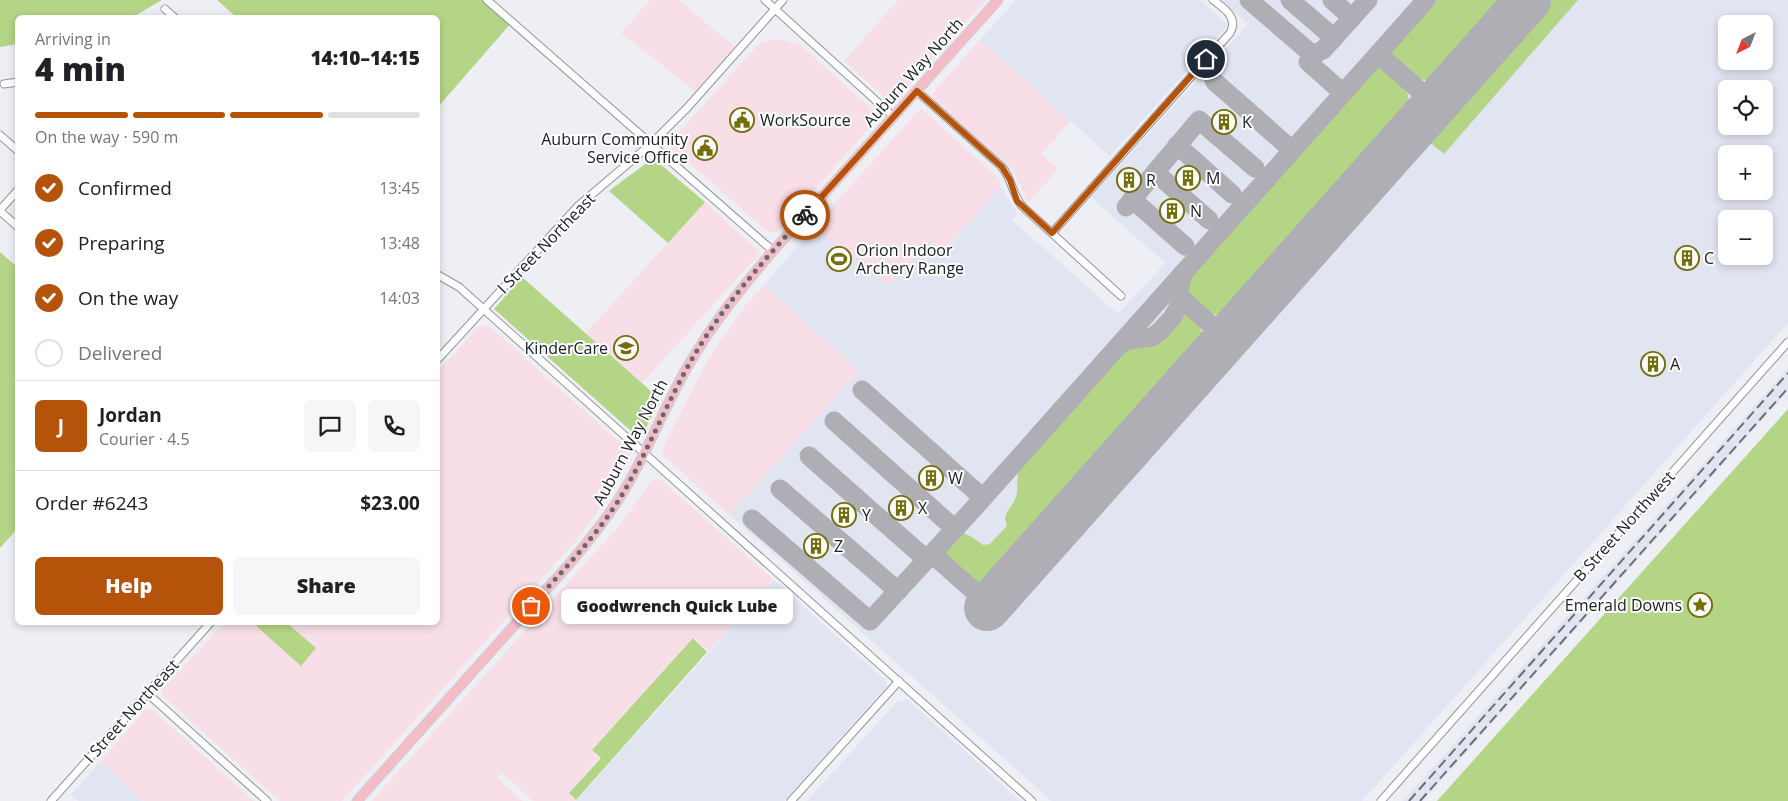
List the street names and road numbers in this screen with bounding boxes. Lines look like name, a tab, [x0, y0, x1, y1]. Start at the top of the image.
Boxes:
street label: Auburn Way North	[858, 13, 968, 131]
street label: I Street Northeast	[492, 188, 600, 298]
street label: Auburn Way North	[588, 375, 672, 509]
street label: B Street Northwest	[1568, 466, 1680, 586]
street label: I Street Northeast	[79, 654, 184, 768]

